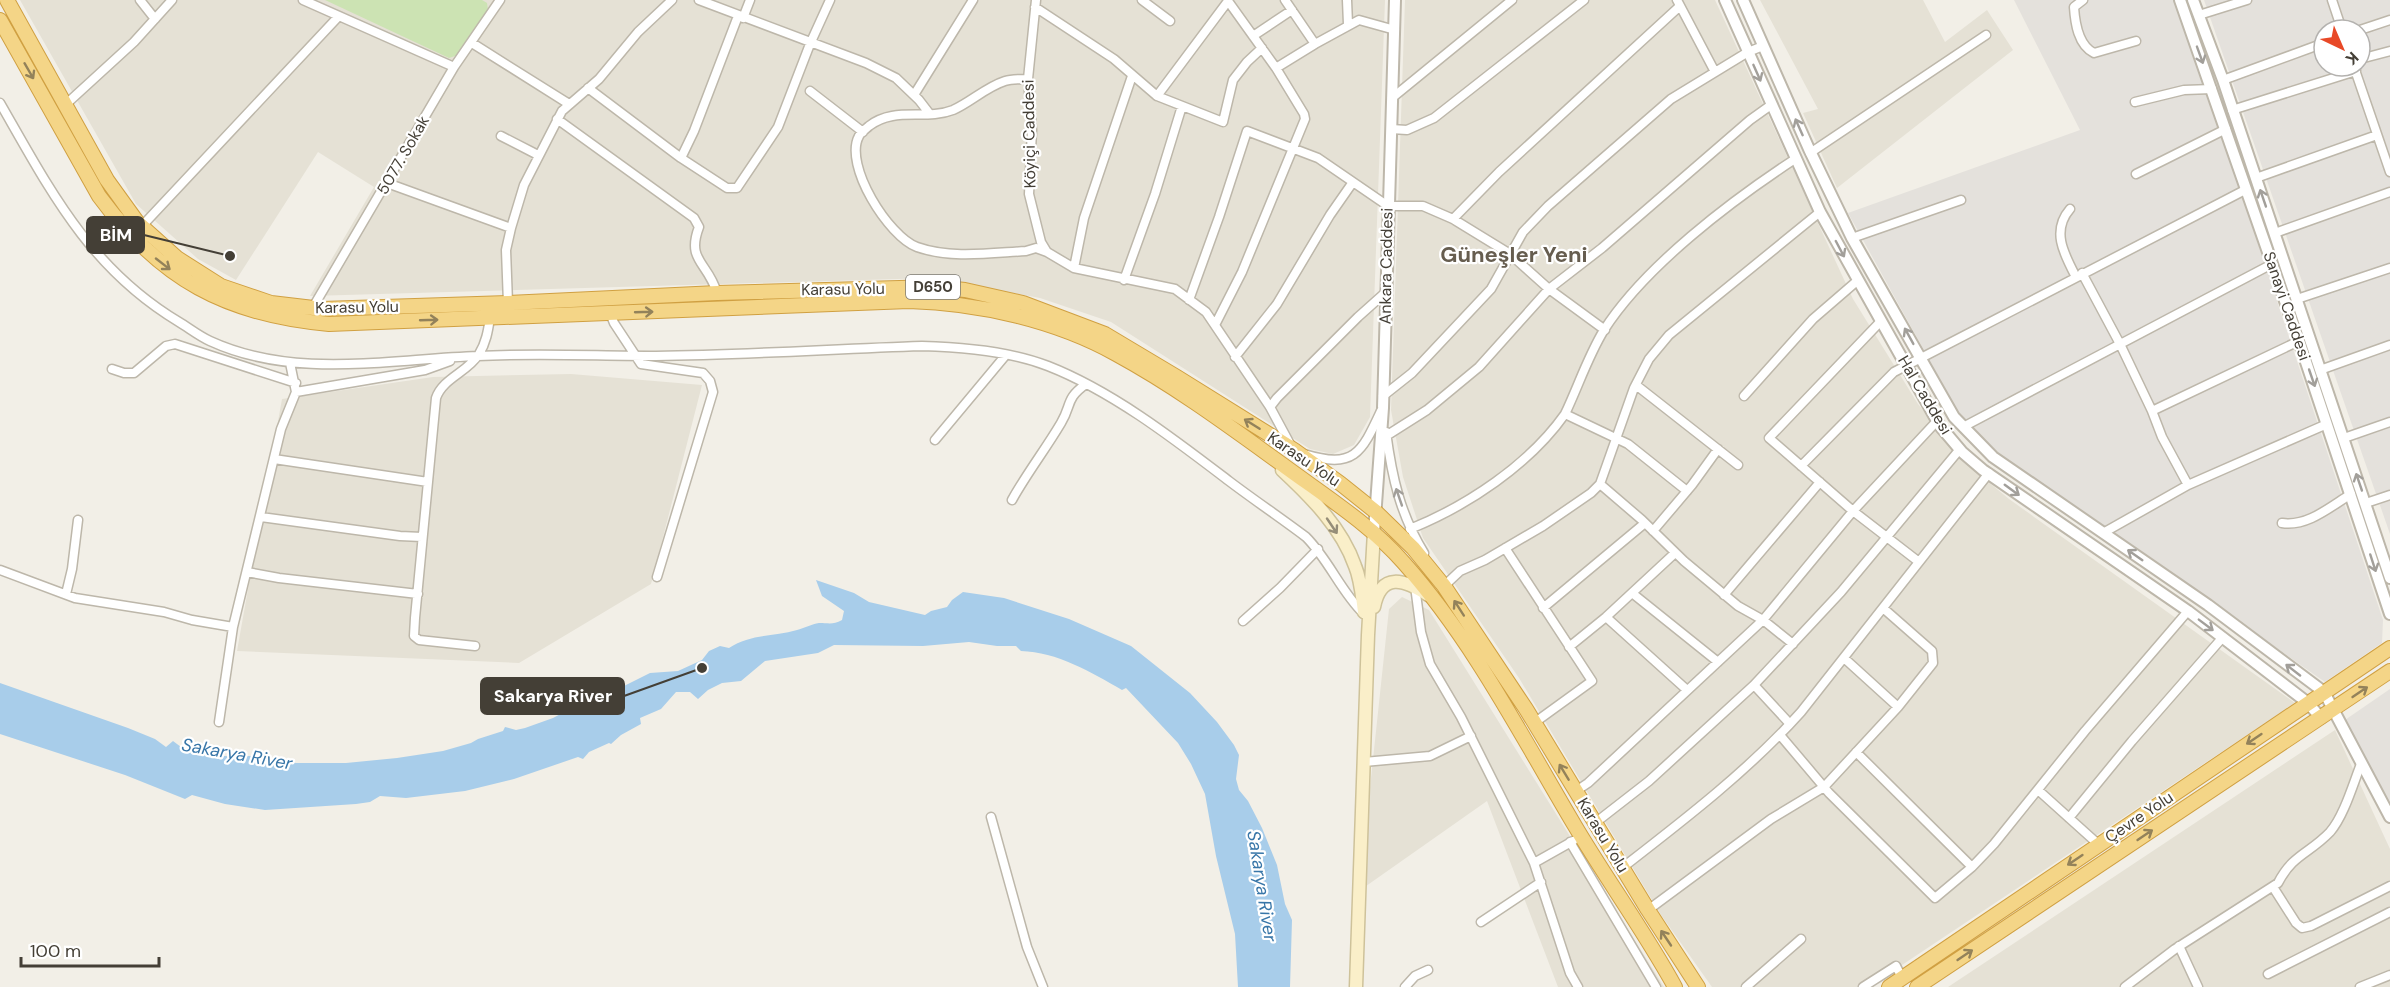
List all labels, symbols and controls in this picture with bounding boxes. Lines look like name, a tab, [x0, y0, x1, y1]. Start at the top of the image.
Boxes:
north arrow	[2312, 18, 2372, 78]
one-way arrow	[2195, 45, 2206, 64]
text: K	[2341, 47, 2363, 70]
one-way arrow	[23, 62, 35, 79]
one-way arrow	[1752, 63, 1763, 81]
street label: Köyiçi Caddesi	[1018, 79, 1040, 189]
street label: 5077. Sokak	[372, 112, 434, 198]
one-way arrow	[1793, 118, 1804, 136]
one-way arrow	[2256, 189, 2267, 208]
street label: Ankara Caddesi	[1374, 208, 1398, 324]
callout: BİM	[87, 217, 144, 253]
text: BİM	[100, 223, 132, 247]
district label: Güneşler Yeni	[1440, 240, 1588, 269]
one-way arrow	[1834, 240, 1846, 257]
street label: Sanayi Caddesi	[2259, 249, 2315, 363]
one-way arrow	[155, 257, 171, 270]
road number: D650	[906, 275, 960, 299]
street label: Karasu Yolu	[801, 278, 885, 300]
street label: Karasu Yolu	[315, 296, 399, 318]
one-way arrow	[634, 306, 654, 317]
one-way arrow	[418, 315, 438, 326]
one-way arrow	[1903, 328, 1915, 345]
street label: Hal Caddesi	[1893, 352, 1957, 438]
one-way arrow	[2307, 368, 2318, 387]
one-way arrow	[1244, 418, 1261, 430]
street label: Karasu Yolu	[1263, 427, 1345, 491]
one-way arrow	[2353, 473, 2364, 492]
one-way arrow	[2003, 484, 2019, 496]
one-way arrow	[1392, 488, 1403, 507]
one-way arrow	[1326, 517, 1338, 533]
one-way arrow	[2127, 549, 2144, 561]
one-way arrow	[2369, 553, 2380, 572]
one-way arrow	[1452, 600, 1464, 617]
one-way arrow	[2198, 619, 2214, 631]
one-way arrow	[2285, 663, 2301, 676]
callout: Sakarya River	[481, 678, 624, 714]
text: Sakarya River	[494, 684, 612, 708]
one-way arrow	[2351, 686, 2367, 698]
water label: Sakarya River	[180, 732, 296, 776]
one-way arrow	[2247, 733, 2263, 745]
one-way arrow	[1558, 764, 1570, 781]
street label: Çevre Yolu	[2101, 787, 2177, 847]
street label: Karasu Yolu	[1572, 794, 1634, 876]
water label: Sakarya River	[1241, 829, 1283, 944]
one-way arrow	[2136, 829, 2153, 841]
one-way arrow	[2067, 854, 2084, 866]
scale bar	[21, 930, 159, 968]
one-way arrow	[1660, 930, 1672, 947]
text: 100 m	[30, 939, 81, 963]
one-way arrow	[1957, 948, 1974, 961]

